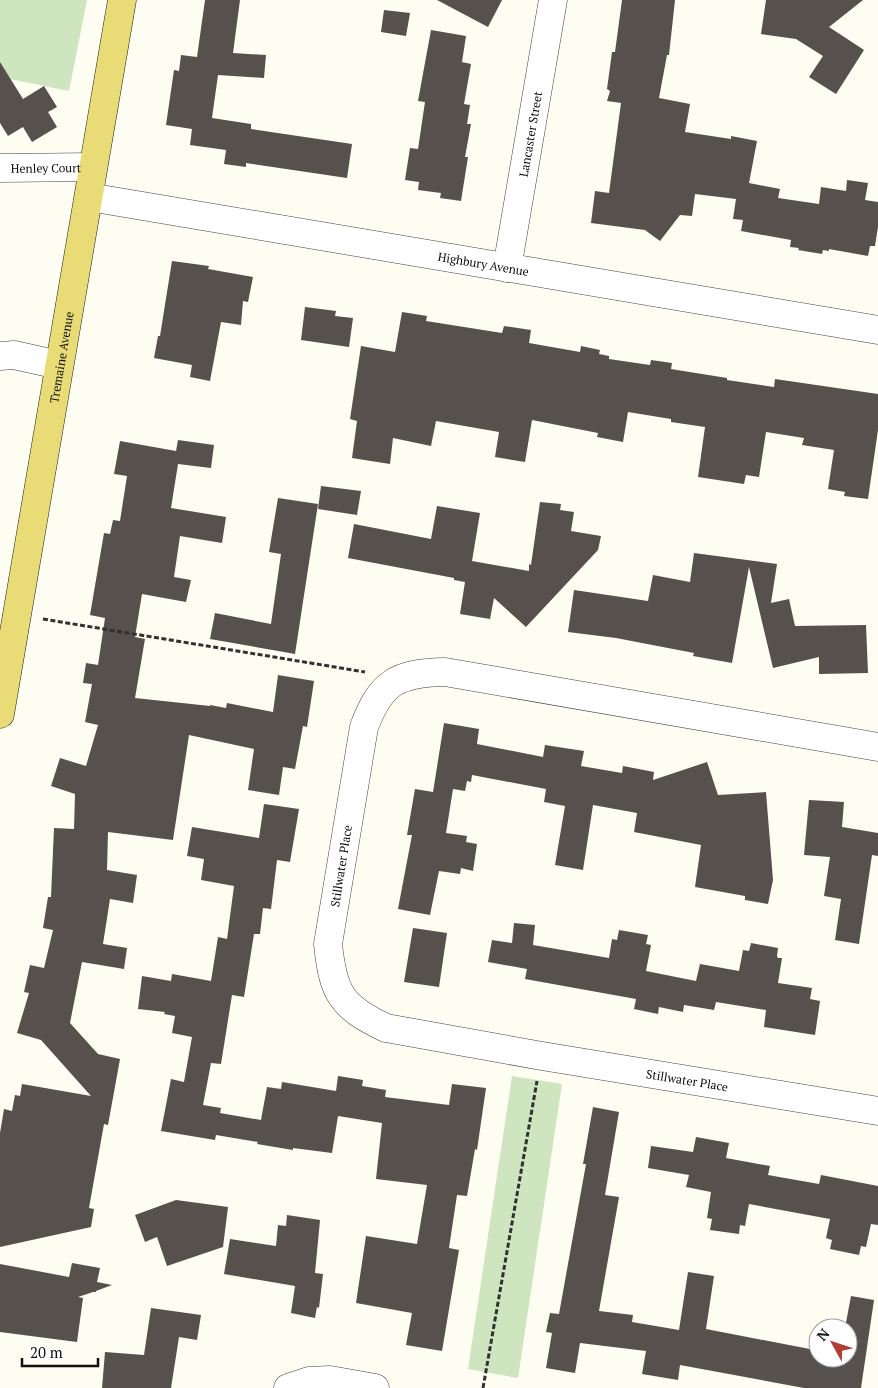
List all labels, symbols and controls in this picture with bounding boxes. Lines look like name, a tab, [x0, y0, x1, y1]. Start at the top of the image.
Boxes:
street label: Lancaster Street	[515, 89, 545, 178]
street label: Henley Court	[11, 160, 82, 175]
street label: Highbury Avenue	[437, 248, 530, 279]
street label: Tremaine Avenue	[46, 310, 76, 404]
street label: Stillwater Place	[327, 824, 355, 908]
street label: Stillwater Place	[645, 1066, 729, 1094]
north arrow	[808, 1318, 858, 1368]
text: N	[812, 1324, 834, 1344]
scale bar	[22, 1336, 99, 1368]
text: 20 m	[30, 1342, 63, 1362]

